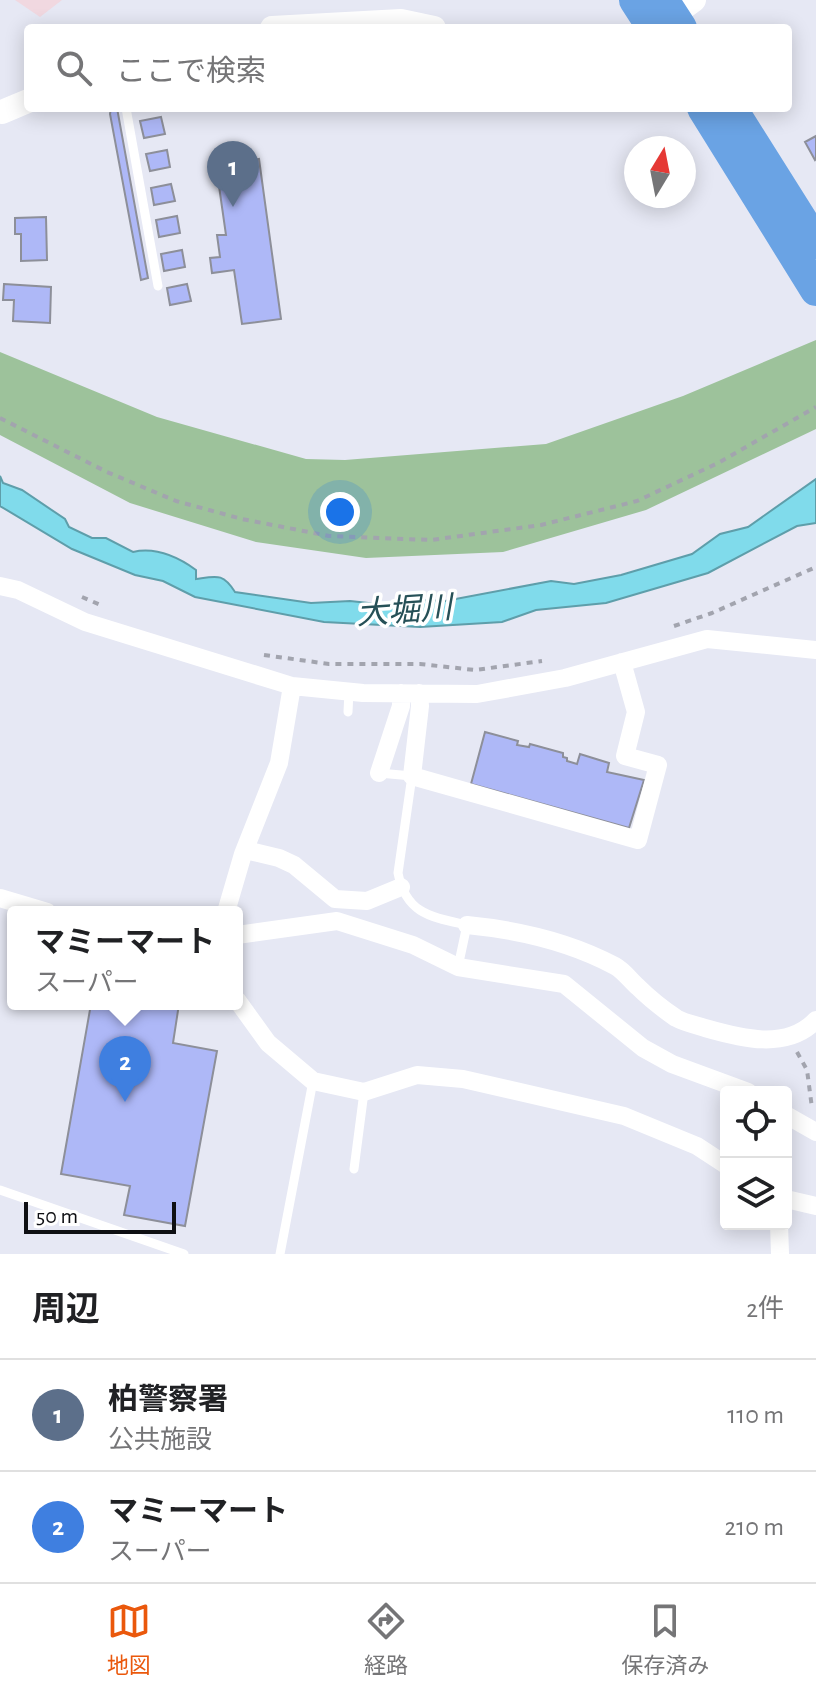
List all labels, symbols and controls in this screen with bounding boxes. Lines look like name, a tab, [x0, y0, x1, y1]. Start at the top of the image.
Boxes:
search box	[24, 24, 792, 112]
icon: search	[52, 46, 96, 90]
text: ここで検索	[116, 57, 266, 87]
north arrow	[624, 136, 696, 208]
pin: 1	[207, 141, 259, 207]
your location	[320, 492, 360, 532]
water label: 大堀川	[355, 590, 456, 630]
popup	[7, 906, 243, 1010]
text: マミーマート	[35, 928, 215, 958]
text: スーパー	[35, 970, 139, 996]
pin: 2	[99, 1036, 151, 1102]
map controls	[720, 1086, 792, 1230]
button: locate	[720, 1086, 792, 1158]
button: layers	[720, 1158, 792, 1230]
scale bar	[24, 1198, 176, 1234]
text: 50 m	[36, 1205, 78, 1227]
text: 周辺	[32, 1293, 100, 1327]
text: 2件	[746, 1296, 784, 1322]
text: 柏警察署	[108, 1385, 228, 1415]
text: 1	[53, 1402, 63, 1428]
text: 110 m	[727, 1402, 784, 1428]
text: 公共施設	[108, 1427, 212, 1453]
text: マミーマート	[108, 1497, 288, 1527]
text: 2	[52, 1514, 64, 1540]
text: 210 m	[724, 1514, 784, 1540]
text: スーパー	[108, 1539, 212, 1565]
tab: 地図	[107, 1599, 151, 1679]
tab: 経路	[364, 1599, 408, 1679]
tab: 保存済み	[621, 1599, 709, 1679]

